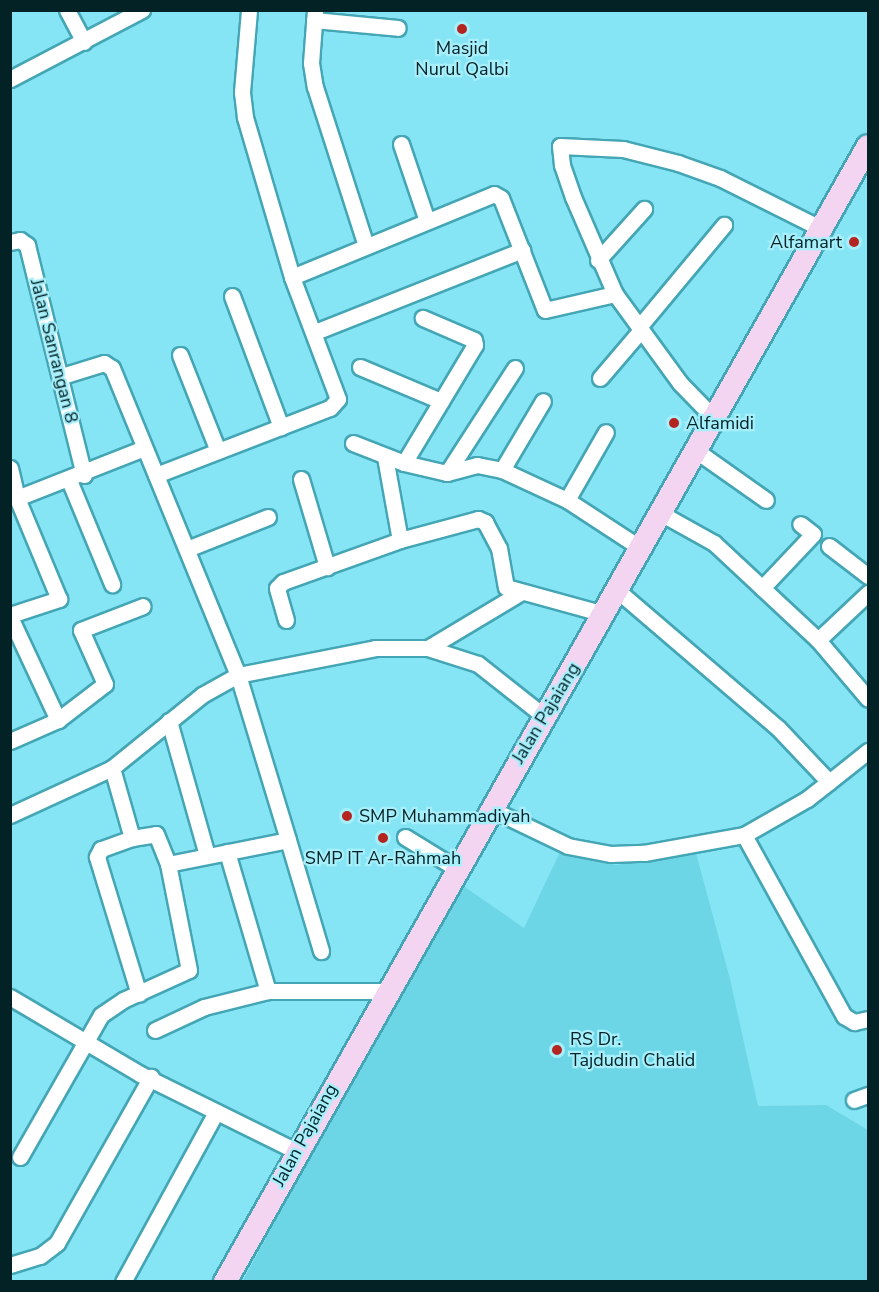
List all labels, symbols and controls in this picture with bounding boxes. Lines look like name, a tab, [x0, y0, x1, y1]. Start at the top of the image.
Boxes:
marker: Masjid Nurul Qalbi	[455, 22, 469, 36]
place label: Masjid Nurul Qalbi	[415, 38, 509, 80]
place label: Alfamart	[770, 231, 842, 253]
marker: Alfamart	[847, 235, 861, 249]
street label: Jalan Sanrangan 8	[26, 277, 82, 425]
place label: Alfamidi	[686, 412, 754, 434]
marker: Alfamidi	[667, 416, 681, 430]
street label: Jalan Pajaiang	[507, 659, 585, 767]
place label: SMP Muhammadiyah	[359, 805, 531, 827]
marker: SMP Muhammadiyah	[340, 809, 354, 823]
marker: SMP IT Ar-Rahmah	[376, 831, 390, 845]
place label: SMP IT Ar-Rahmah	[305, 847, 461, 869]
place label: RS Dr. Tajdudin Chalid	[570, 1029, 695, 1072]
marker: RS Dr. Tajdudin Chalid	[548, 1041, 566, 1059]
street label: Jalan Pajaiang	[268, 1080, 342, 1190]

